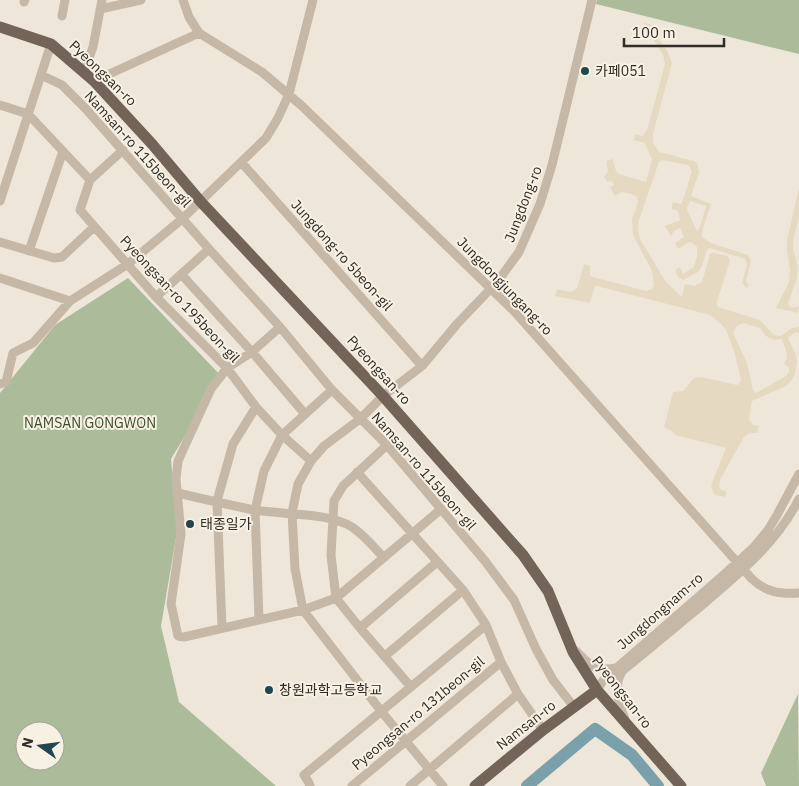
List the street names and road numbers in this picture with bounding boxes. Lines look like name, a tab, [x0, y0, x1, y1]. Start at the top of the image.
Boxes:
street label: Pyeongsan-ro	[65, 36, 141, 110]
street label: Namsan-ro 115beon-gil	[81, 87, 195, 211]
street label: Jungdong-ro	[500, 163, 546, 245]
street label: Jungdong-ro 5beon-gil	[287, 196, 397, 315]
street label: Pyeongsan-ro 195beon-gil	[116, 232, 244, 366]
street label: Jungdongjungang-ro	[453, 233, 557, 339]
street label: Pyeongsan-ro	[343, 332, 415, 408]
street label: Namsan-ro 115beon-gil	[368, 408, 480, 534]
street label: Jungdongnam-ro	[613, 569, 707, 653]
street label: Pyeongsan-ro 131beon-gil	[348, 652, 488, 774]
street label: Pyeongsan-ro	[588, 652, 656, 732]
street label: Namsan-ro	[493, 696, 559, 754]

